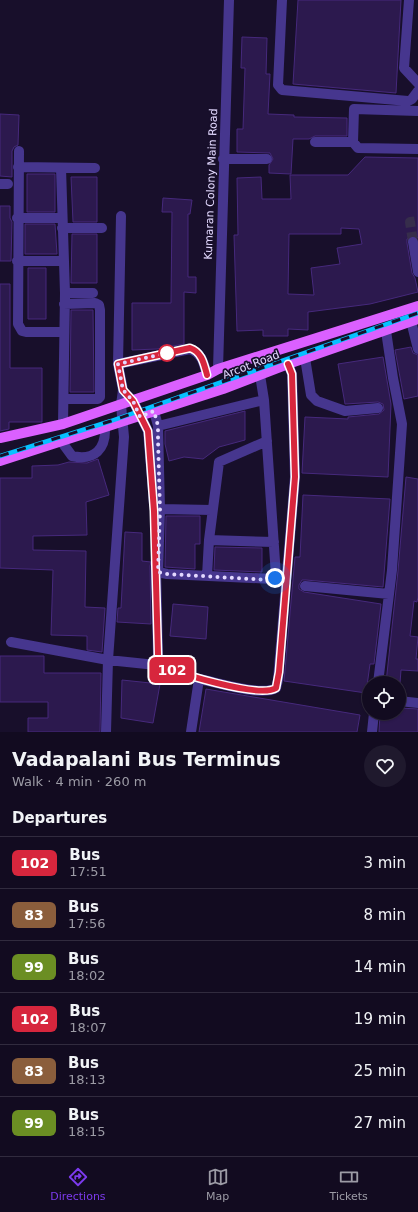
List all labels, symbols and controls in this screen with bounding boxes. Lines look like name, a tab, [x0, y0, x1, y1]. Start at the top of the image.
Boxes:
street label: Kumaran Colony Main Road	[202, 108, 220, 260]
unlabelled marker	[158, 344, 176, 362]
street label: Arcot Road	[221, 348, 281, 382]
your location	[265, 568, 285, 588]
line badge: 102	[149, 657, 195, 683]
text: 102	[157, 662, 187, 678]
map controls	[362, 676, 406, 720]
button: locate	[362, 676, 406, 720]
button: heart	[364, 745, 406, 787]
text: Vadapalani Bus Terminus	[12, 748, 281, 770]
text: Walk · 4 min · 260 m	[12, 774, 146, 789]
text: Departures	[12, 809, 107, 827]
text: Bus	[69, 846, 100, 864]
text: 3 min	[363, 854, 406, 872]
text: 102	[20, 855, 49, 871]
text: 17:51	[69, 864, 107, 879]
text: Bus	[68, 898, 99, 916]
text: 8 min	[363, 906, 406, 924]
text: 83	[24, 907, 44, 923]
text: 17:56	[68, 916, 105, 931]
text: Bus	[68, 950, 99, 968]
text: 14 min	[354, 958, 406, 976]
text: 99	[24, 959, 44, 975]
text: 18:02	[68, 968, 105, 983]
text: Bus	[69, 1002, 100, 1020]
text: 19 min	[354, 1010, 406, 1028]
text: 102	[20, 1011, 49, 1027]
text: 18:07	[69, 1020, 107, 1035]
text: Bus	[68, 1054, 99, 1072]
text: 25 min	[354, 1062, 406, 1080]
text: 83	[24, 1063, 44, 1079]
text: 18:13	[68, 1072, 105, 1087]
text: Bus	[68, 1106, 99, 1124]
text: 27 min	[354, 1114, 406, 1132]
text: 99	[24, 1115, 44, 1131]
text: 18:15	[68, 1124, 105, 1139]
tab: Directions	[50, 1166, 106, 1203]
tab: Map	[206, 1166, 229, 1203]
tab: Tickets	[330, 1166, 368, 1203]

